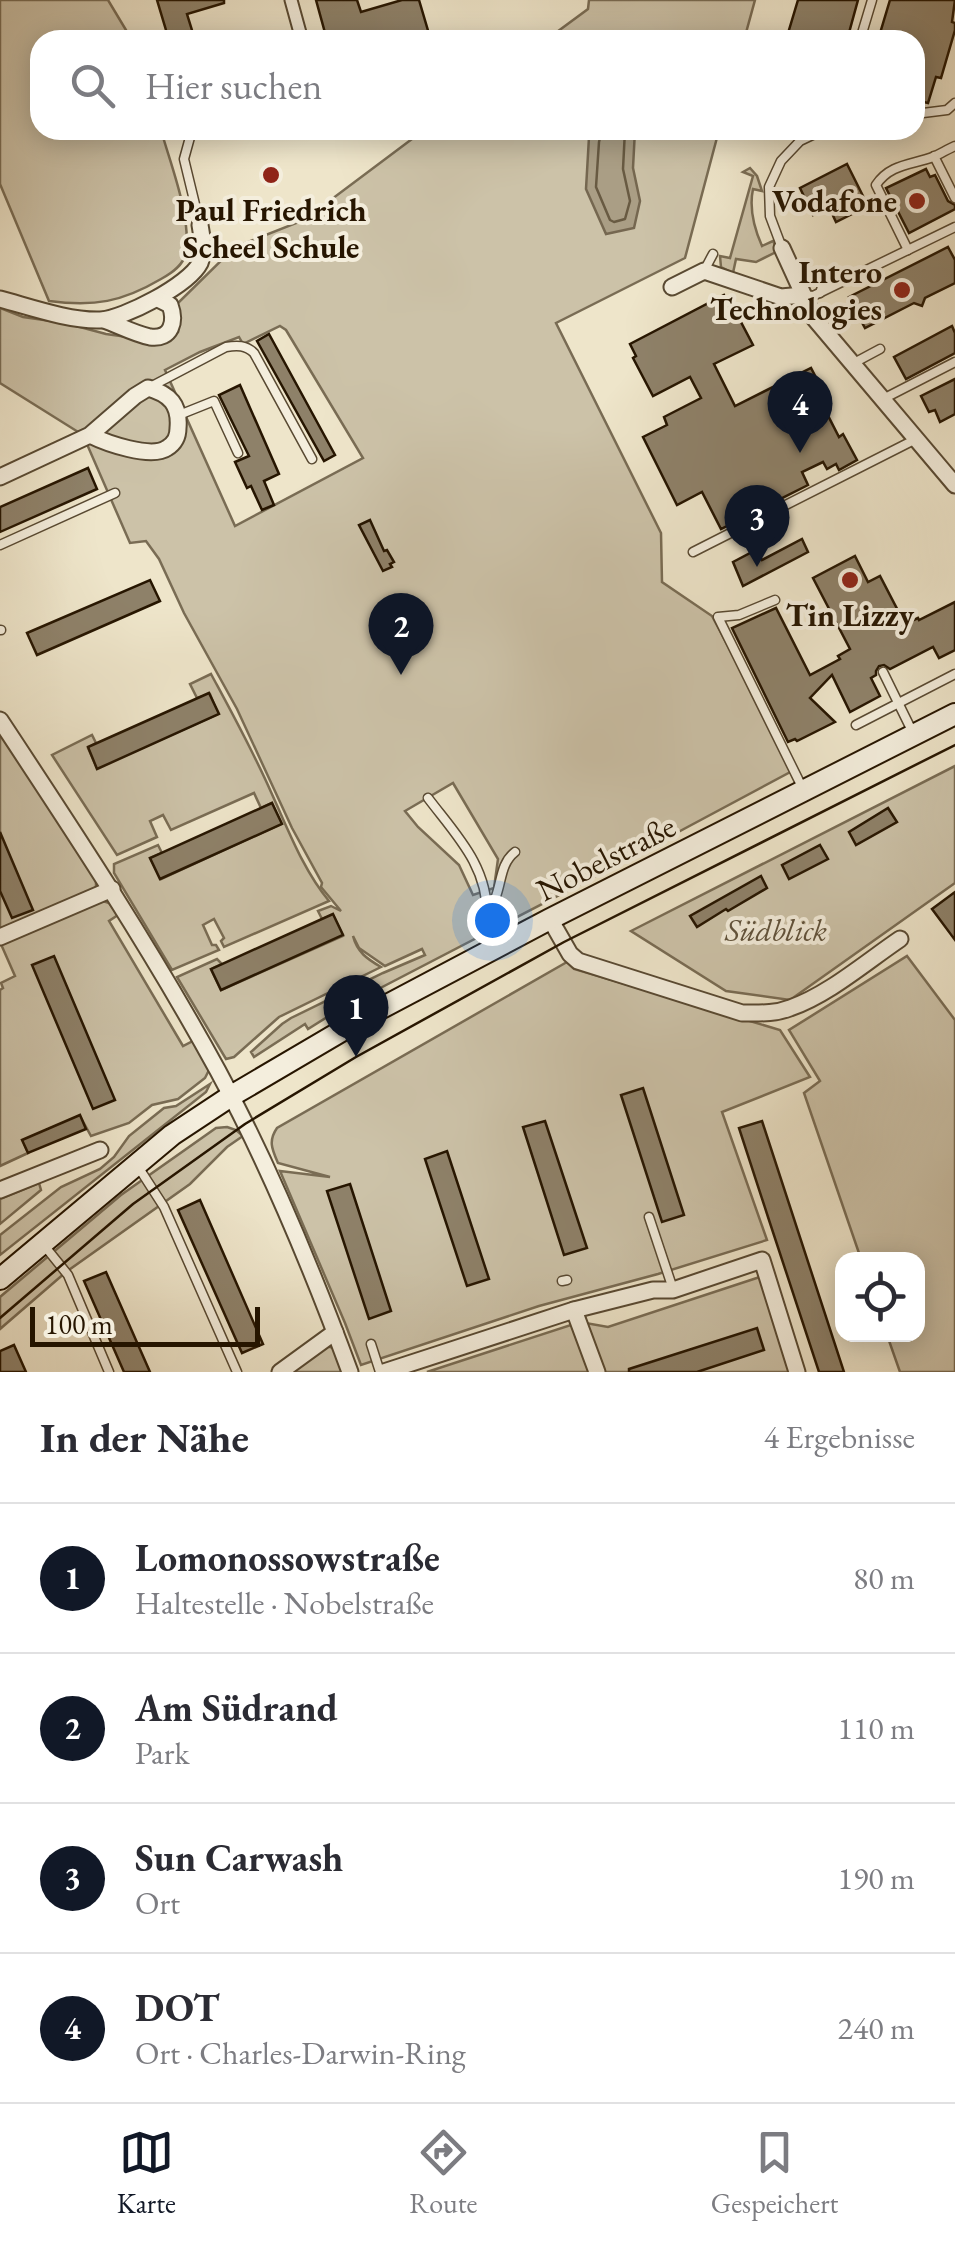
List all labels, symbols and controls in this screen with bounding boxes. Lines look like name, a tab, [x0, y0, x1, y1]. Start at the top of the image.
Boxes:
search box	[30, 30, 925, 140]
icon: search	[65, 58, 120, 113]
text: Hier suchen	[145, 61, 322, 110]
marker: Paul Friedrich Scheel Schule	[260, 164, 282, 186]
place label: Vodafone	[772, 180, 897, 222]
place label: Paul Friedrich Scheel Schule	[175, 189, 367, 268]
marker: Vodafone	[906, 190, 928, 212]
place label: Intero Technologies	[710, 251, 882, 330]
marker: Intero Technologies	[891, 279, 913, 301]
pin: 4	[768, 370, 832, 453]
pin: 3	[724, 484, 790, 567]
marker: Tin Lizzy	[839, 569, 861, 591]
pin: 2	[368, 592, 434, 675]
place label: Tin Lizzy	[786, 594, 915, 636]
street label: Nobelstraße	[530, 805, 682, 911]
your location	[467, 895, 518, 946]
park label: Südblick	[724, 909, 828, 951]
pin: 1	[324, 974, 388, 1057]
map controls	[835, 1252, 925, 1342]
button: locate	[835, 1252, 925, 1342]
scale bar	[30, 1302, 260, 1346]
text: 100 m	[45, 1306, 113, 1342]
text: In der Nähe	[40, 1410, 249, 1465]
text: 4 Ergebnisse	[764, 1416, 915, 1458]
text: Lomonossowstraße	[135, 1533, 440, 1582]
text: 1	[64, 1557, 81, 1599]
text: 80 m	[853, 1557, 915, 1599]
text: Haltestelle · Nobelstraße	[135, 1582, 434, 1624]
text: Am Südrand	[135, 1683, 338, 1732]
text: 2	[64, 1707, 81, 1749]
text: 110 m	[838, 1707, 915, 1749]
text: Park	[135, 1732, 190, 1774]
text: Sun Carwash	[135, 1833, 343, 1882]
text: 3	[64, 1857, 81, 1899]
text: 190 m	[838, 1857, 915, 1899]
text: Ort	[135, 1882, 180, 1924]
text: DOT	[135, 1983, 219, 2032]
text: 4	[64, 2007, 81, 2049]
text: 240 m	[838, 2007, 915, 2049]
text: Ort · Charles-Darwin-Ring	[135, 2032, 466, 2074]
tab: Karte	[117, 2125, 176, 2221]
tab: Route	[409, 2125, 478, 2221]
tab: Gespeichert	[711, 2125, 838, 2221]

